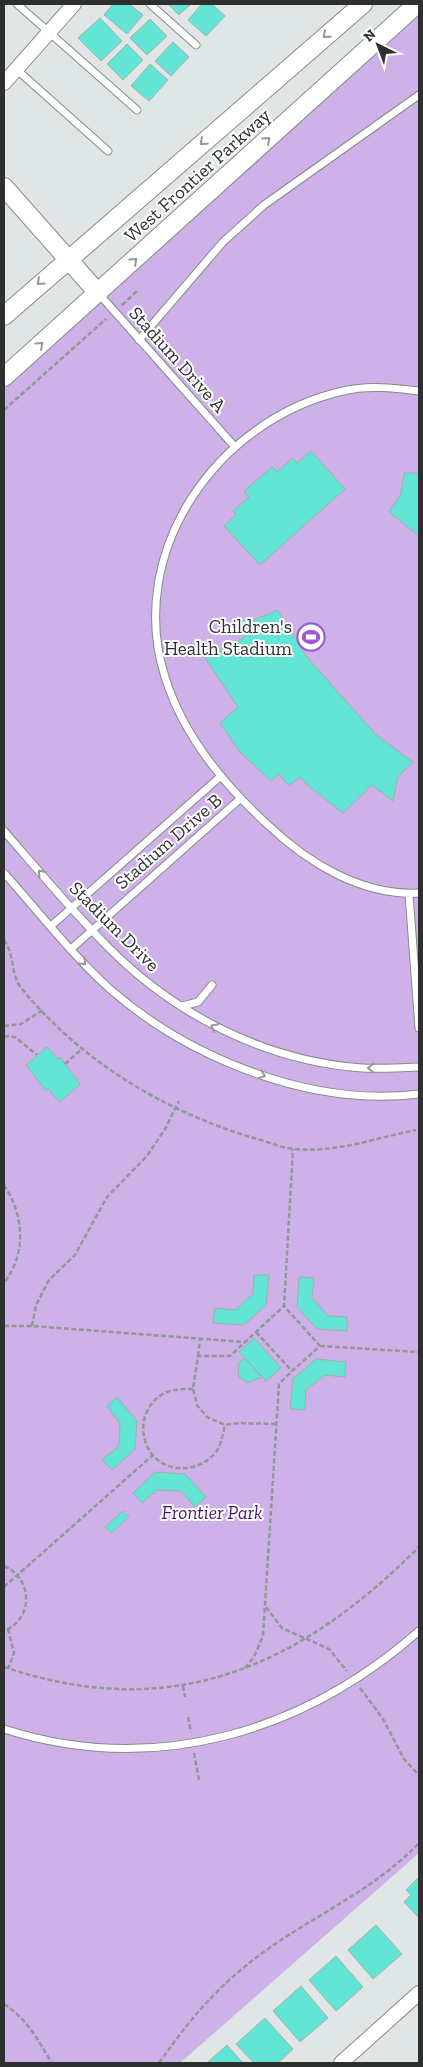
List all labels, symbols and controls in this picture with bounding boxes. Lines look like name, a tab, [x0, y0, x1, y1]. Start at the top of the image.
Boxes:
north arrow	[353, 20, 403, 70]
text: N	[360, 26, 380, 46]
one-way arrow	[323, 30, 332, 38]
street label: West Frontier Parkway	[120, 103, 275, 247]
one-way arrow	[199, 136, 208, 145]
one-way arrow	[262, 137, 271, 146]
one-way arrow	[128, 258, 137, 267]
one-way arrow	[37, 277, 46, 286]
street label: Stadium Drive A	[124, 302, 232, 417]
one-way arrow	[35, 341, 44, 350]
place label: Children's Health Stadium	[164, 615, 293, 660]
sports icon: Children's Health Stadium	[296, 622, 326, 652]
street label: Stadium Drive B	[110, 789, 226, 894]
one-way arrow	[38, 870, 47, 879]
street label: Stadium Drive	[65, 876, 165, 976]
one-way arrow	[77, 956, 86, 965]
one-way arrow	[211, 1023, 220, 1033]
one-way arrow	[366, 1063, 374, 1073]
one-way arrow	[258, 1070, 266, 1080]
park label: Frontier Park	[162, 1501, 262, 1524]

